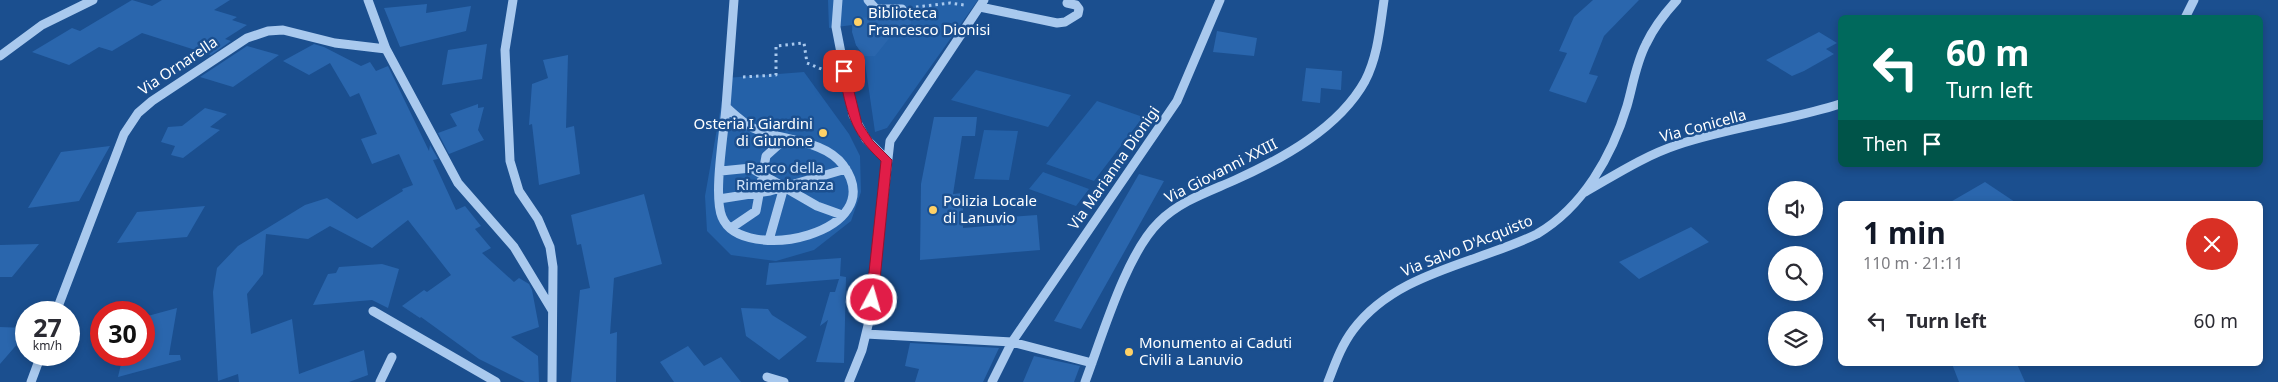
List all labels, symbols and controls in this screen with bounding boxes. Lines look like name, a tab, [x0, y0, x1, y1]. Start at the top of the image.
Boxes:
place label: Biblioteca Francesco Dionisi	[868, 2, 990, 39]
marker: Biblioteca Francesco Dionisi	[852, 16, 864, 28]
text: 60 m	[1946, 29, 2029, 76]
street label: Via Ornarella	[134, 31, 221, 99]
icon: left	[1863, 35, 1928, 100]
pin	[823, 50, 865, 92]
icon: arrive	[830, 57, 858, 85]
text: Turn left	[1946, 74, 2033, 104]
street label: Via Marianna Dionigi	[1063, 102, 1163, 233]
street label: Via Conicella	[1657, 104, 1748, 146]
place label: Osteria I Giardini di Giunone	[694, 113, 813, 150]
marker: Osteria I Giardini di Giunone	[817, 127, 829, 139]
icon: arrive	[1918, 130, 1946, 158]
text: Then	[1863, 131, 1908, 157]
street label: Via Giovanni XXIII	[1161, 133, 1280, 207]
park label: Parco della Rimembranza	[736, 157, 834, 194]
map controls	[1768, 181, 1823, 366]
button: sound	[1768, 181, 1823, 236]
place label: Polizia Locale di Lanuvio	[943, 190, 1037, 227]
marker: Polizia Locale di Lanuvio	[927, 204, 939, 216]
street label: Via Salvo D'Acquisto	[1398, 210, 1535, 281]
text: 1 min	[1863, 212, 1946, 253]
button: close	[2186, 218, 2238, 270]
button: search	[1768, 246, 1823, 301]
text: 110 m · 21:11	[1863, 252, 1963, 274]
position arrow	[845, 273, 897, 325]
speed limit sign: 30	[90, 301, 155, 366]
icon: left	[1863, 307, 1891, 335]
text: Turn left	[1906, 308, 1987, 334]
text: 60 m	[2194, 308, 2238, 334]
text: 27	[33, 310, 62, 344]
button: layers	[1768, 311, 1823, 366]
place label: Monumento ai Caduti Civili a Lanuvio	[1139, 332, 1292, 369]
text: km/h	[33, 337, 62, 354]
marker: Monumento ai Caduti Civili a Lanuvio	[1123, 346, 1135, 358]

